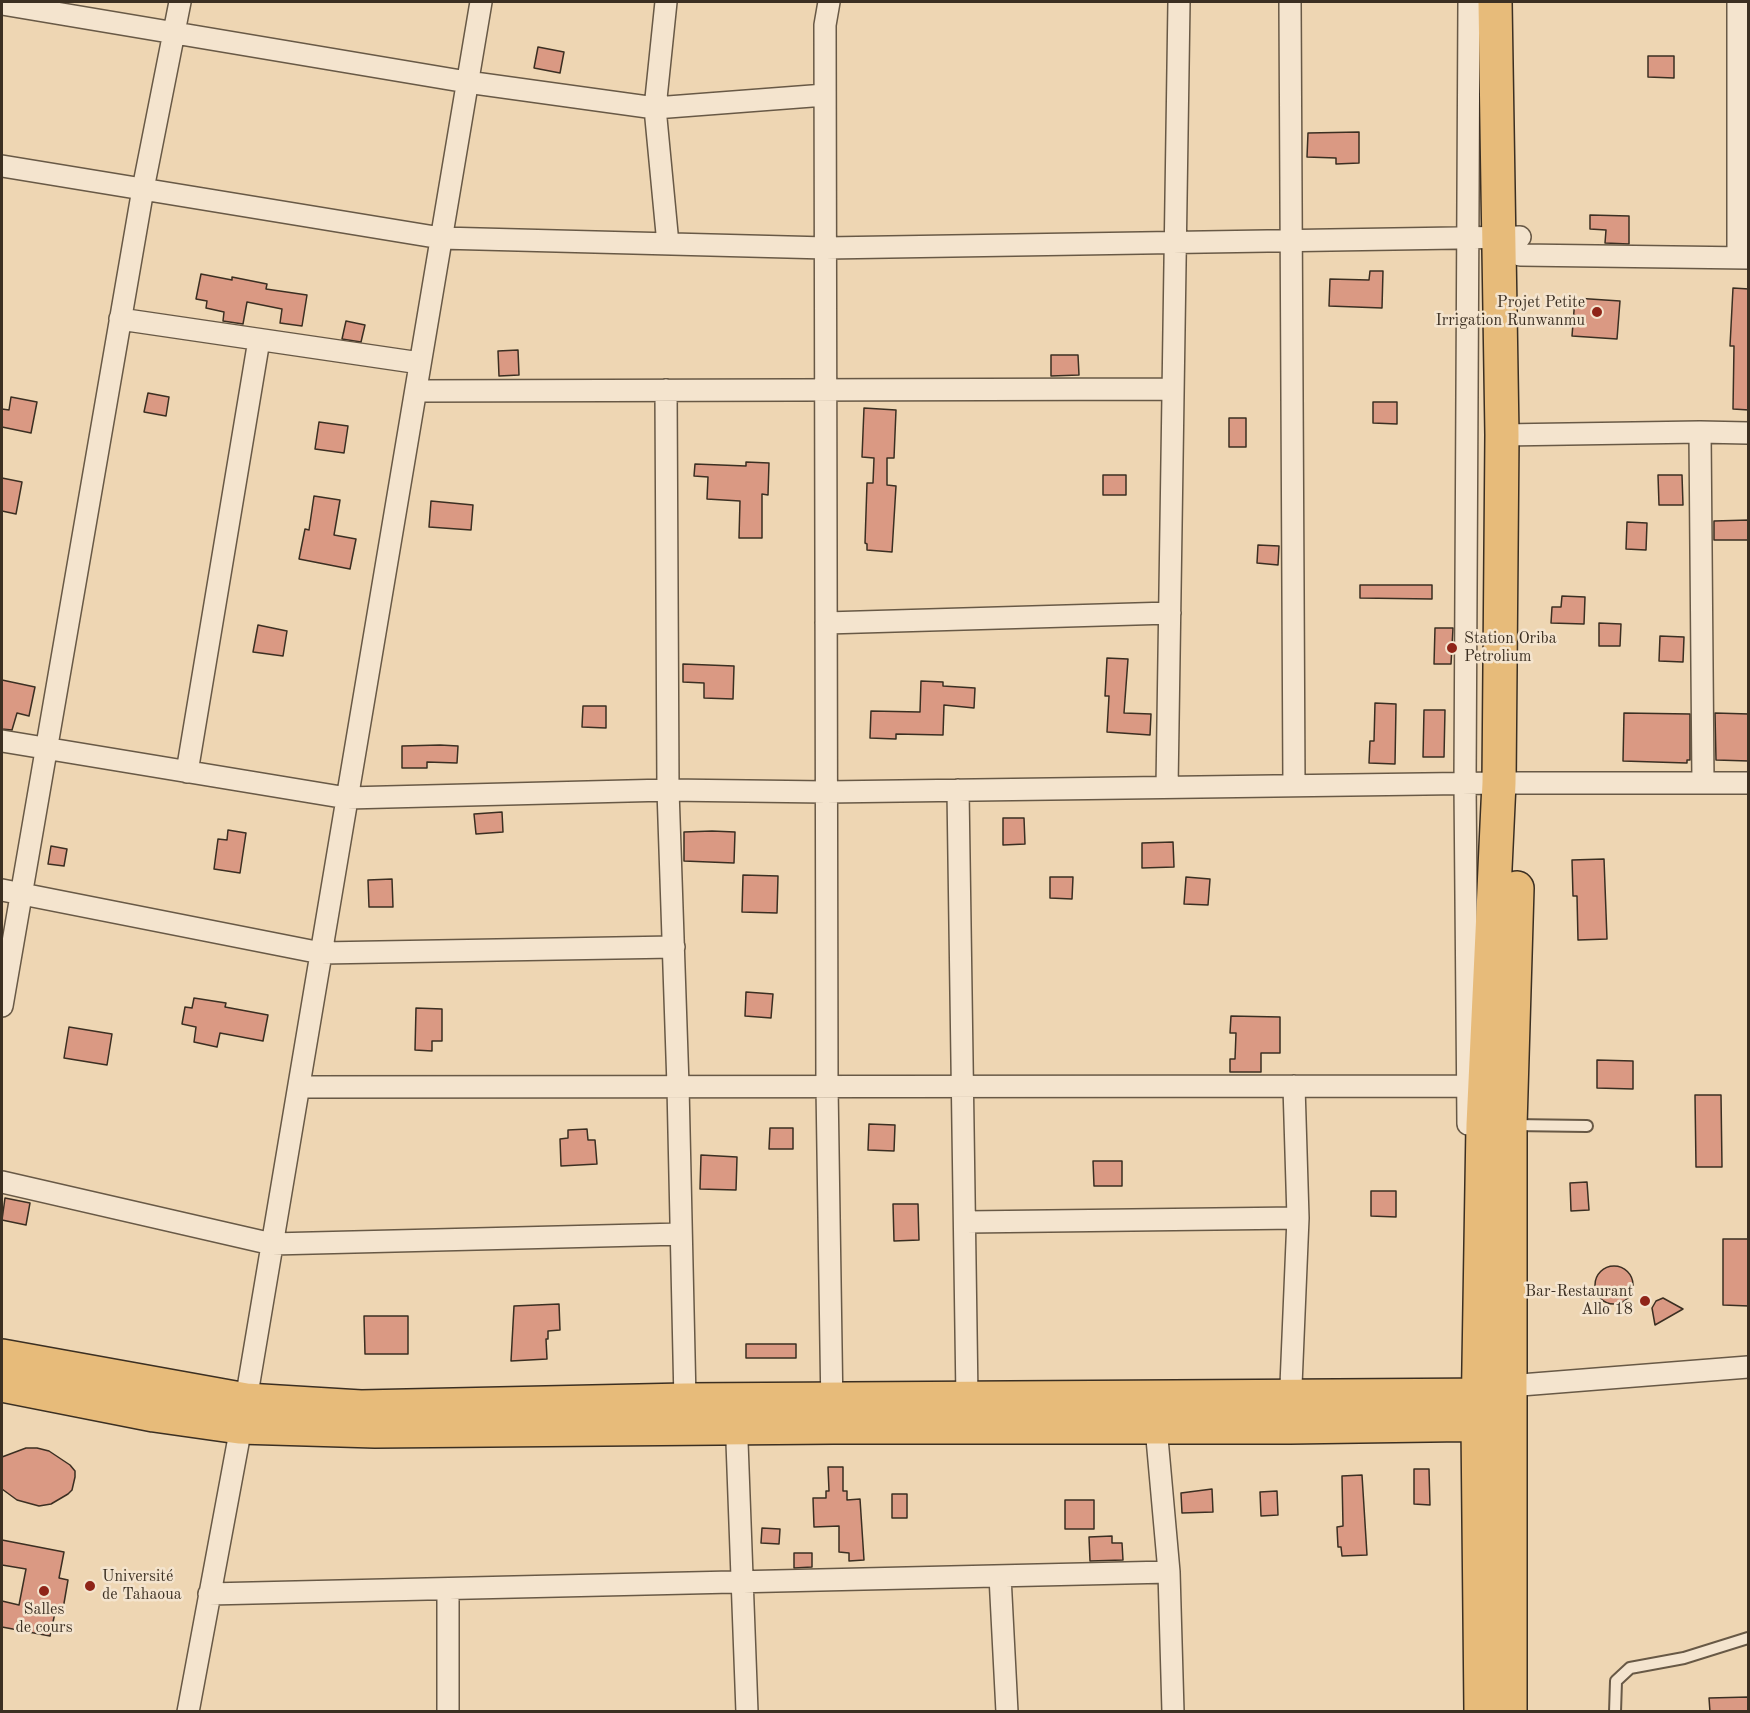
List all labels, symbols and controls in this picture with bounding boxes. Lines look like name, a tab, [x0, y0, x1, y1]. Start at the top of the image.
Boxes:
place label: Projet Petite Irrigation Runwanmu	[1435, 293, 1585, 331]
marker: Projet Petite Irrigation Runwanmu	[1590, 305, 1604, 319]
place label: Station Oriba Petrolium	[1464, 629, 1557, 667]
marker: Station Oriba Petrolium	[1445, 641, 1459, 655]
place label: Bar-Restaurant Allo 18	[1525, 1282, 1633, 1320]
marker: Bar-Restaurant Allo 18	[1638, 1294, 1652, 1308]
place label: Université de Tahaoua	[102, 1567, 182, 1605]
marker: Université de Tahaoua	[83, 1579, 97, 1593]
marker: Salles de cours	[37, 1584, 51, 1598]
place label: Salles de cours	[15, 1600, 73, 1638]

